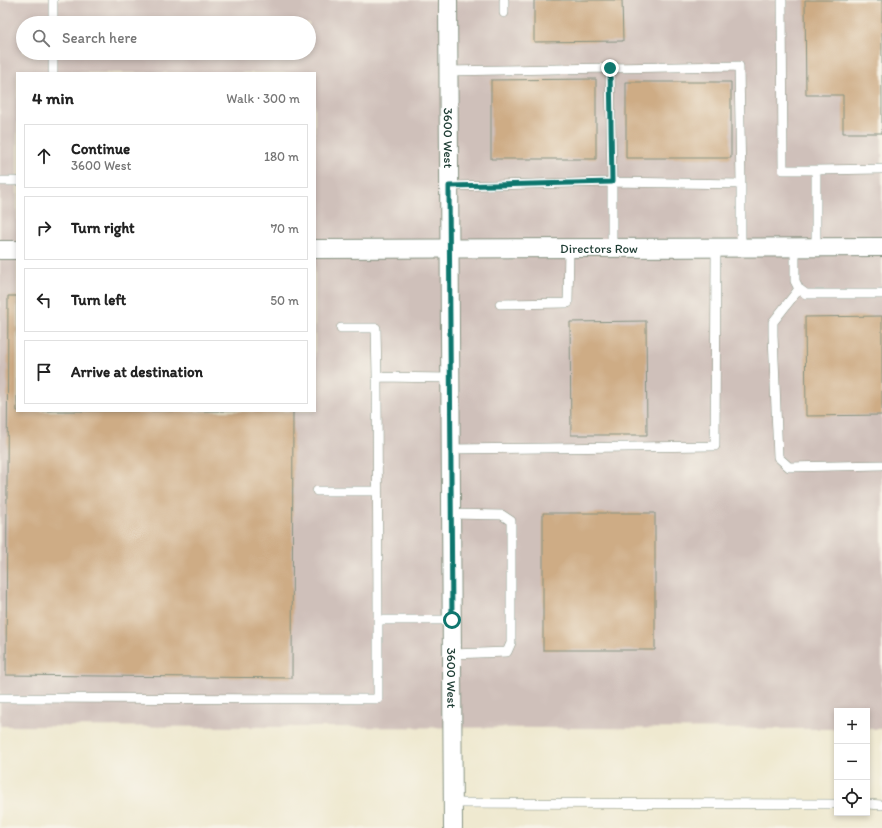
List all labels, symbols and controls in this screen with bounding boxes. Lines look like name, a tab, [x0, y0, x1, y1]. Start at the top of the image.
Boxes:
search box	[16, 16, 316, 60]
icon: search	[30, 27, 52, 49]
text: Search here	[62, 29, 137, 47]
route end	[601, 59, 619, 77]
text: 4 min	[32, 88, 74, 108]
text: Walk · 300 m	[226, 91, 300, 106]
street label: 3600 West	[441, 108, 457, 168]
text: Continue	[71, 140, 130, 158]
icon: ahead	[33, 145, 55, 167]
text: 180 m	[264, 149, 299, 164]
text: 3600 West	[71, 158, 131, 173]
icon: right	[33, 217, 55, 239]
text: Turn right	[71, 219, 135, 237]
text: 70 m	[271, 221, 299, 236]
street label: Directors Row	[560, 240, 638, 256]
icon: left	[33, 289, 55, 311]
text: Turn left	[71, 291, 126, 309]
text: 50 m	[270, 293, 299, 308]
icon: arrive	[33, 361, 55, 383]
text: Arrive at destination	[71, 363, 203, 381]
route start	[443, 611, 461, 629]
street label: 3600 West	[444, 648, 460, 708]
map controls	[834, 708, 870, 816]
button: +	[834, 708, 870, 744]
button: −	[834, 744, 870, 780]
button: locate	[834, 780, 870, 816]

